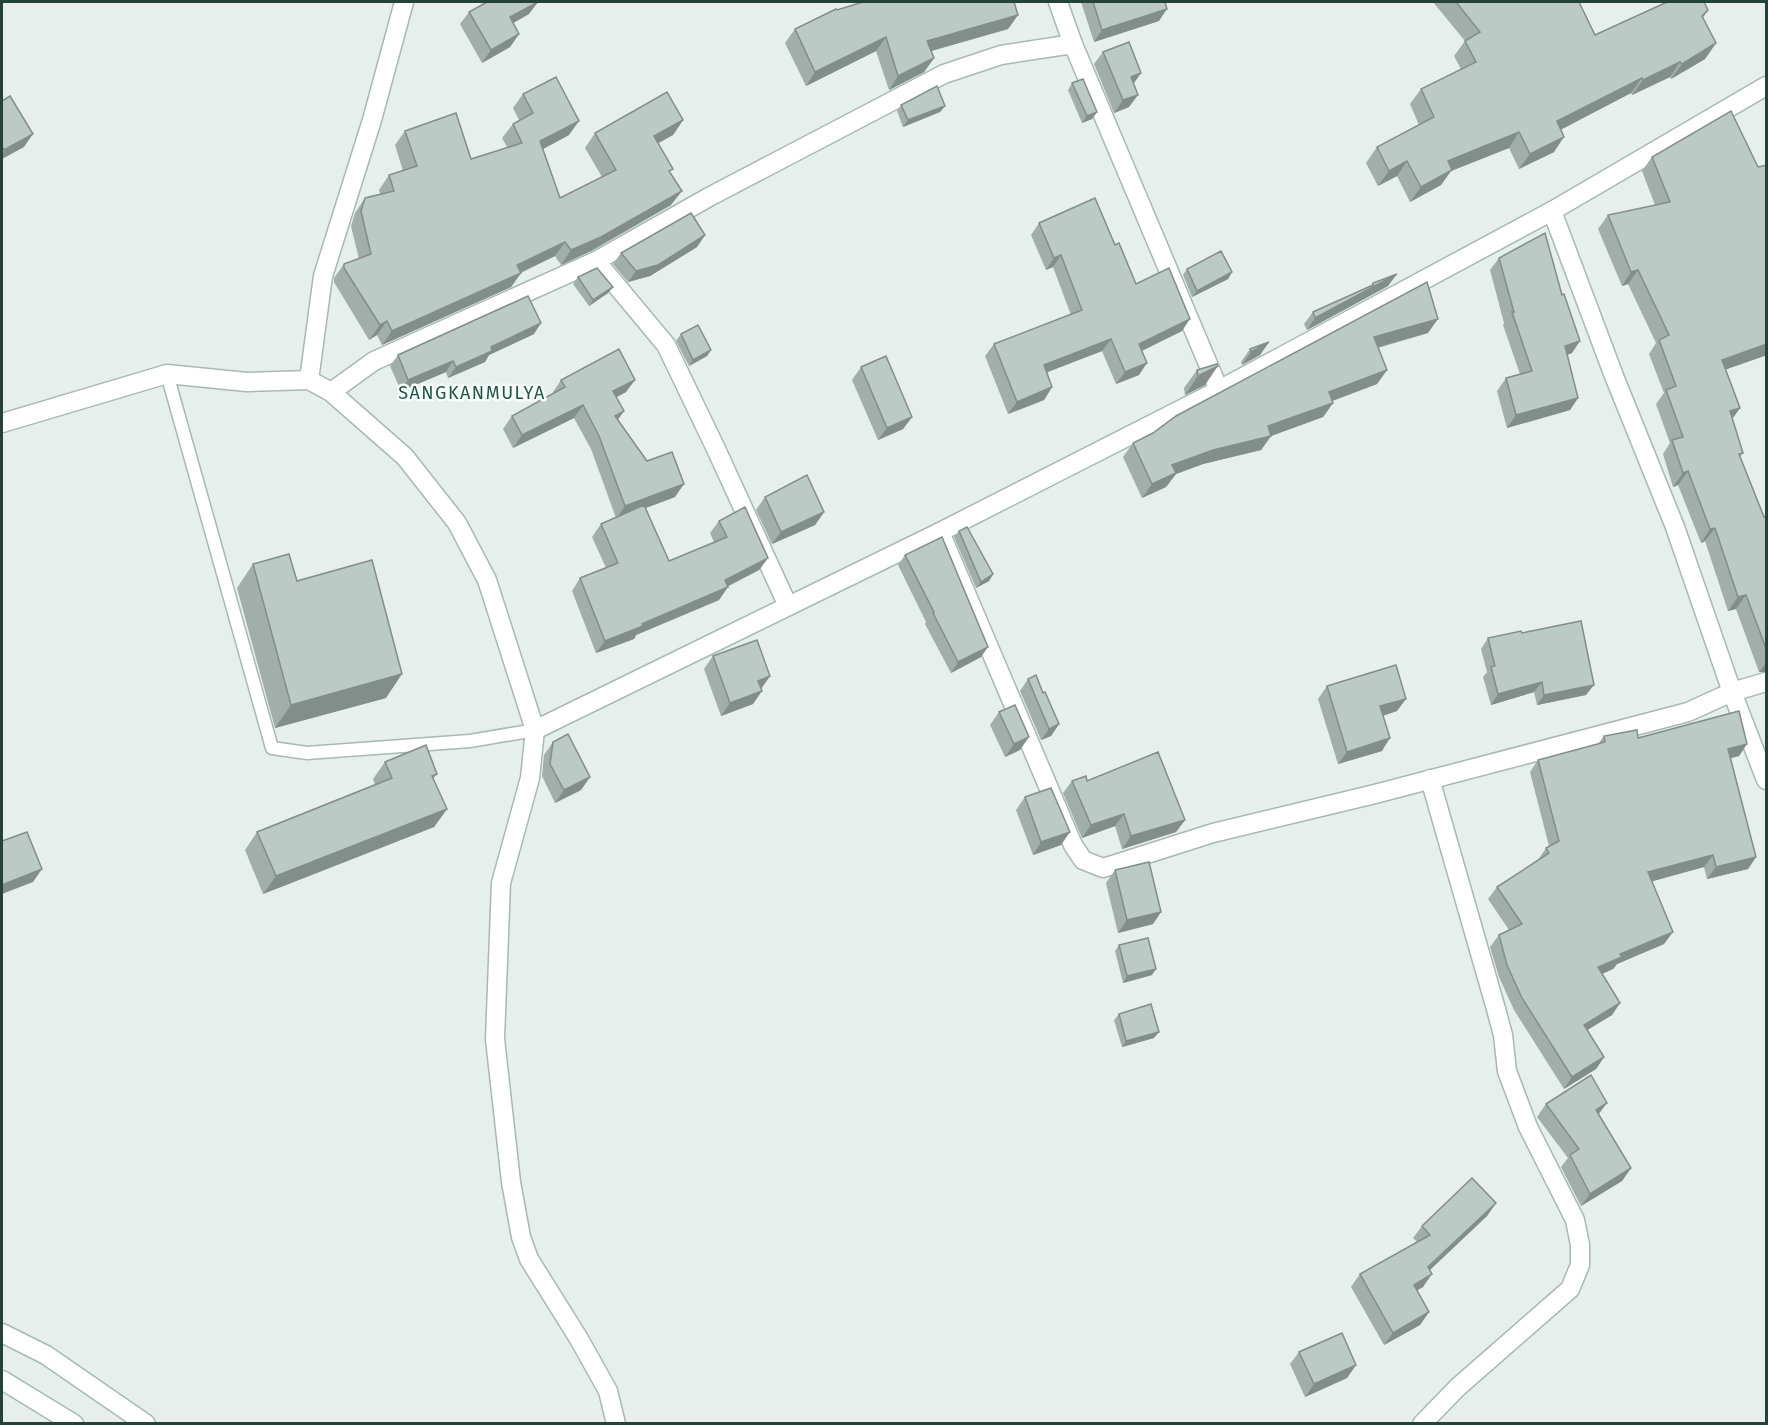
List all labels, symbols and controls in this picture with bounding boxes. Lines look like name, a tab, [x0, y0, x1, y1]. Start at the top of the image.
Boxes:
district label: SANGKANMULYA	[398, 382, 546, 404]

